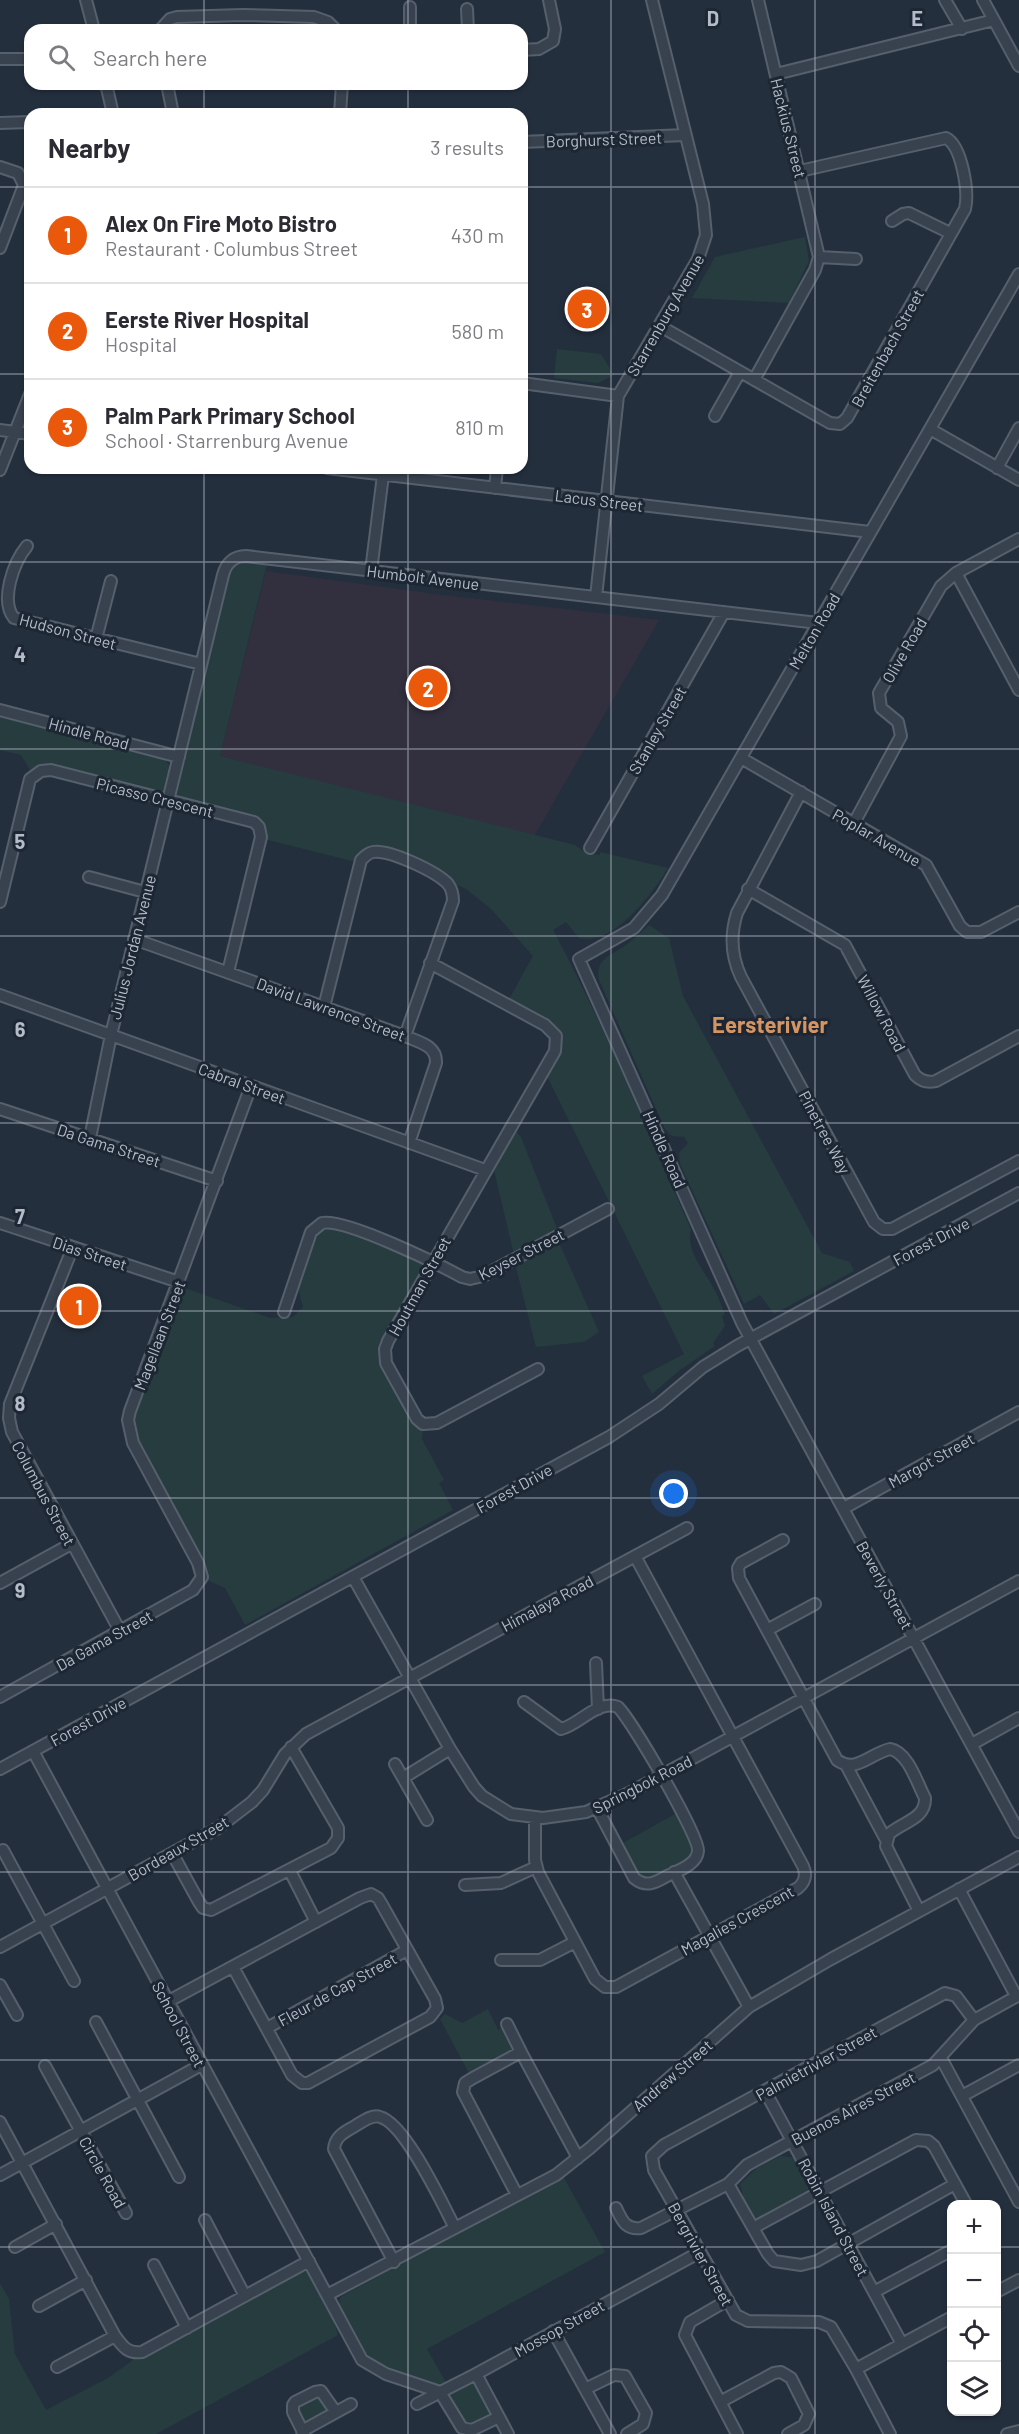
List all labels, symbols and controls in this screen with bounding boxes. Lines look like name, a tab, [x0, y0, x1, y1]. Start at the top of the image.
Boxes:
text: D	[707, 6, 719, 30]
text: E	[911, 6, 923, 30]
search box	[24, 24, 528, 90]
icon: search	[45, 41, 78, 74]
text: Search here	[93, 44, 207, 70]
street label: Hackius Street	[767, 76, 811, 180]
street label: Borghurst Street	[546, 127, 662, 151]
text: Nearby	[48, 132, 130, 163]
text: 3 results	[430, 135, 504, 159]
text: Alex On Fire Moto Bistro	[105, 210, 337, 236]
text: 1	[64, 223, 71, 247]
text: 430 m	[451, 223, 504, 247]
text: Restaurant · Columbus Street	[105, 236, 358, 260]
street label: Starrenburg Avenue	[622, 251, 708, 379]
pin: 3	[568, 286, 606, 332]
street label: Breitenbach Street	[847, 286, 927, 410]
text: Eerste River Hospital	[105, 306, 309, 332]
text: 2	[62, 319, 73, 343]
text: 580 m	[451, 319, 504, 343]
text: Hospital	[105, 332, 177, 356]
text: Palm Park Primary School	[105, 402, 355, 428]
text: 3	[62, 415, 73, 439]
text: 810 m	[455, 415, 504, 439]
text: School · Starrenburg Avenue	[105, 428, 348, 452]
street label: Lacus Street	[554, 485, 644, 515]
street label: Humbolt Avenue	[366, 561, 480, 593]
street label: Melton Road	[784, 589, 844, 673]
street label: Hudson Street	[17, 609, 119, 653]
street label: Olive Road	[878, 614, 930, 686]
text: 4	[14, 642, 26, 666]
pin: 2	[408, 666, 448, 710]
street label: Stanley Street	[624, 683, 690, 777]
street label: Hindle Road	[47, 713, 131, 753]
street label: Picasso Crescent	[95, 773, 215, 821]
street label: Poplar Avenue	[830, 804, 924, 870]
text: 5	[15, 829, 26, 853]
street label: Julius Jordan Avenue	[105, 873, 159, 1021]
street label: Willow Road	[854, 971, 910, 1055]
street label: David Lawrence Street	[254, 973, 408, 1045]
district label: Eersterivier	[712, 1011, 829, 1037]
text: 6	[15, 1017, 26, 1041]
street label: Cabral Street	[196, 1059, 288, 1107]
street label: Pinetree Way	[795, 1087, 855, 1177]
street label: Hindle Road	[640, 1107, 690, 1191]
street label: Da Gama Street	[55, 1119, 163, 1171]
text: 7	[15, 1204, 25, 1228]
street label: Forest Drive	[890, 1213, 972, 1269]
street label: Keyser Street	[475, 1224, 567, 1284]
street label: Dias Street	[51, 1232, 129, 1274]
street label: Houtman Street	[384, 1233, 454, 1339]
street label: Magellaan Street	[129, 1277, 189, 1393]
pin: 1	[60, 1284, 98, 1328]
text: 8	[15, 1391, 26, 1415]
street label: Margot Street	[885, 1429, 977, 1491]
street label: Columbus Street	[8, 1437, 80, 1549]
street label: Forest Drive	[473, 1459, 555, 1517]
your location	[659, 1479, 688, 1508]
street label: Beverly Street	[853, 1538, 917, 1632]
street label: Himalaya Road	[498, 1571, 596, 1635]
text: 9	[15, 1578, 25, 1602]
street label: Da Gama Street	[52, 1606, 156, 1674]
street label: Forest Drive	[47, 1692, 129, 1750]
street label: Springbok Road	[589, 1751, 695, 1817]
street label: Bordeaux Street	[124, 1812, 232, 1884]
street label: Magalies Crescent	[677, 1881, 797, 1959]
street label: Fleur de Cap Street	[274, 1948, 400, 2030]
street label: School Street	[149, 1978, 209, 2070]
street label: Palmietrivier Street	[752, 2022, 880, 2104]
street label: Andrew Street	[628, 2035, 716, 2115]
street label: Buenos Aires Street	[788, 2067, 918, 2149]
street label: Circle Road	[76, 2133, 130, 2211]
street label: Robin Island Street	[795, 2155, 873, 2279]
street label: Bergrivier Street	[665, 2199, 737, 2309]
map controls	[947, 2200, 1001, 2416]
button: +	[947, 2200, 1001, 2254]
button: −	[947, 2254, 1001, 2308]
street label: Mossop Street	[511, 2296, 607, 2360]
button: locate	[947, 2308, 1001, 2362]
button: layers	[947, 2362, 1001, 2416]

